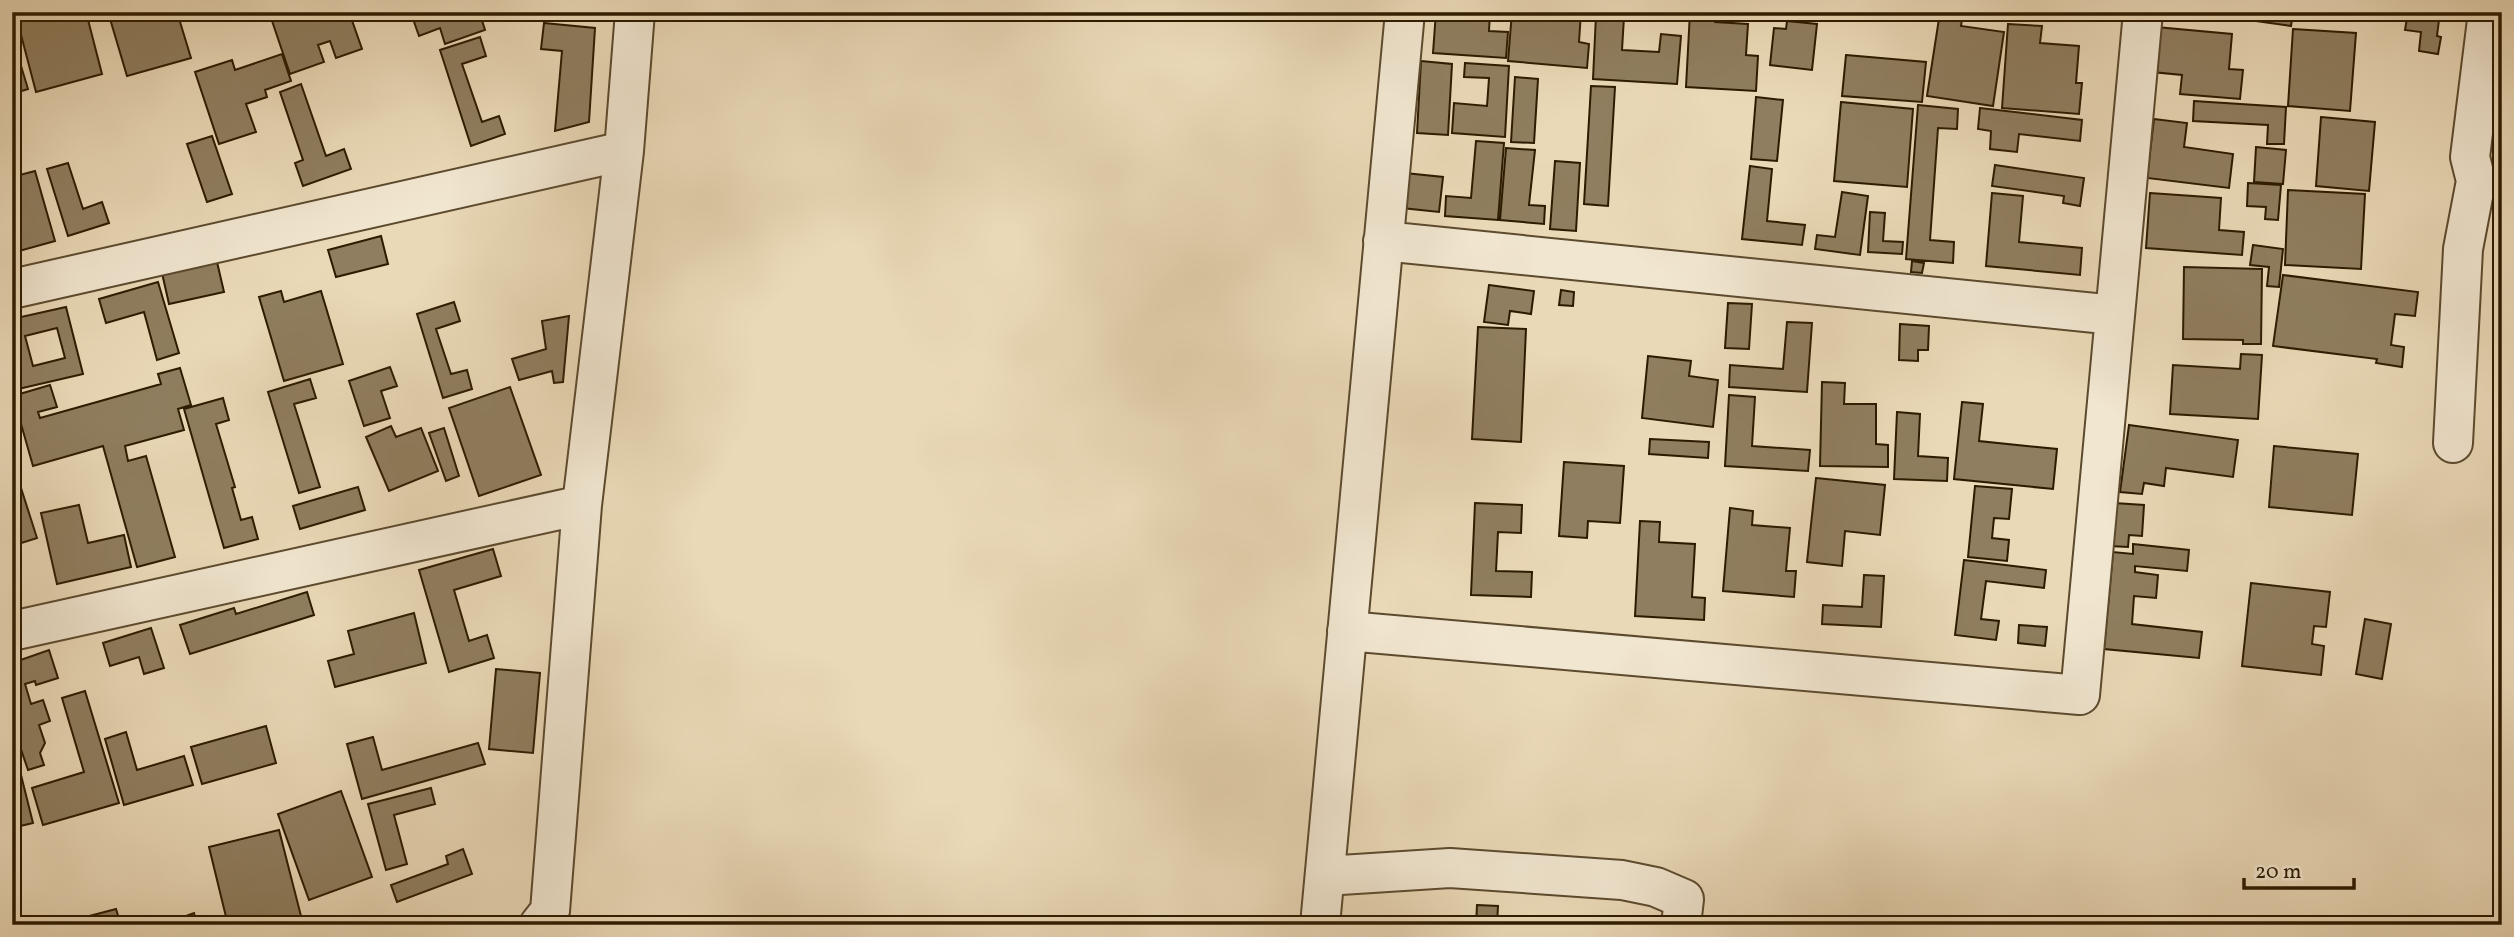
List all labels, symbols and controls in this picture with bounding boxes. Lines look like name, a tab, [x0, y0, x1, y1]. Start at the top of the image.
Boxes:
scale bar	[2244, 846, 2355, 890]
text: 20 m	[2255, 858, 2301, 887]

